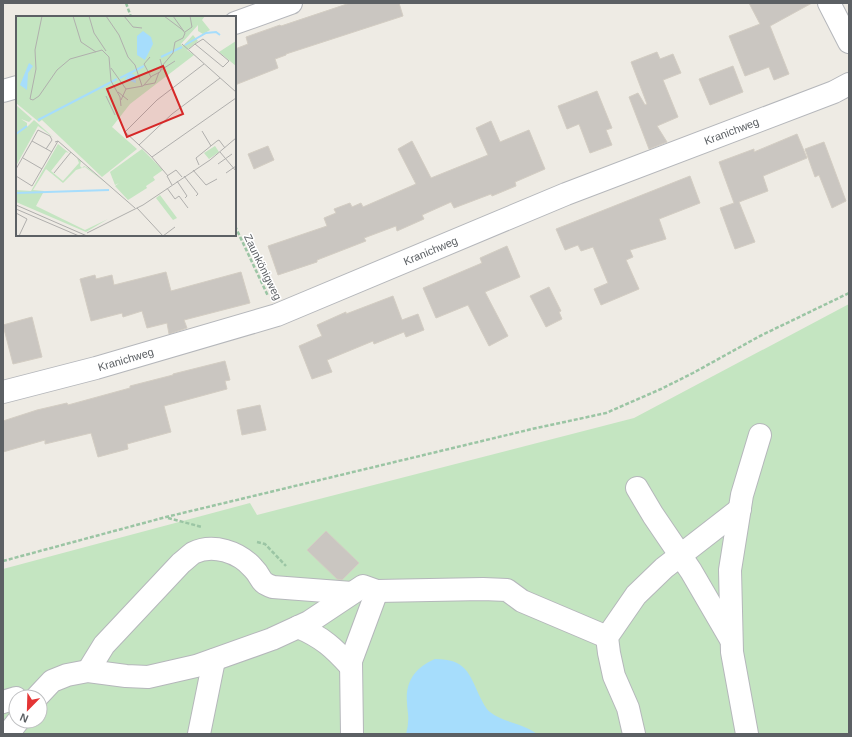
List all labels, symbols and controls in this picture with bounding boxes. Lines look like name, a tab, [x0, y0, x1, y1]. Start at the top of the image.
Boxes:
inset map	[16, 16, 236, 236]
street label: Kranichweg	[702, 115, 760, 147]
street label: Zaunkönigweg	[242, 232, 284, 302]
street label: Kranichweg	[402, 234, 459, 267]
street label: Kranichweg	[96, 345, 155, 373]
north arrow	[8, 689, 48, 729]
text: N	[18, 711, 30, 725]

